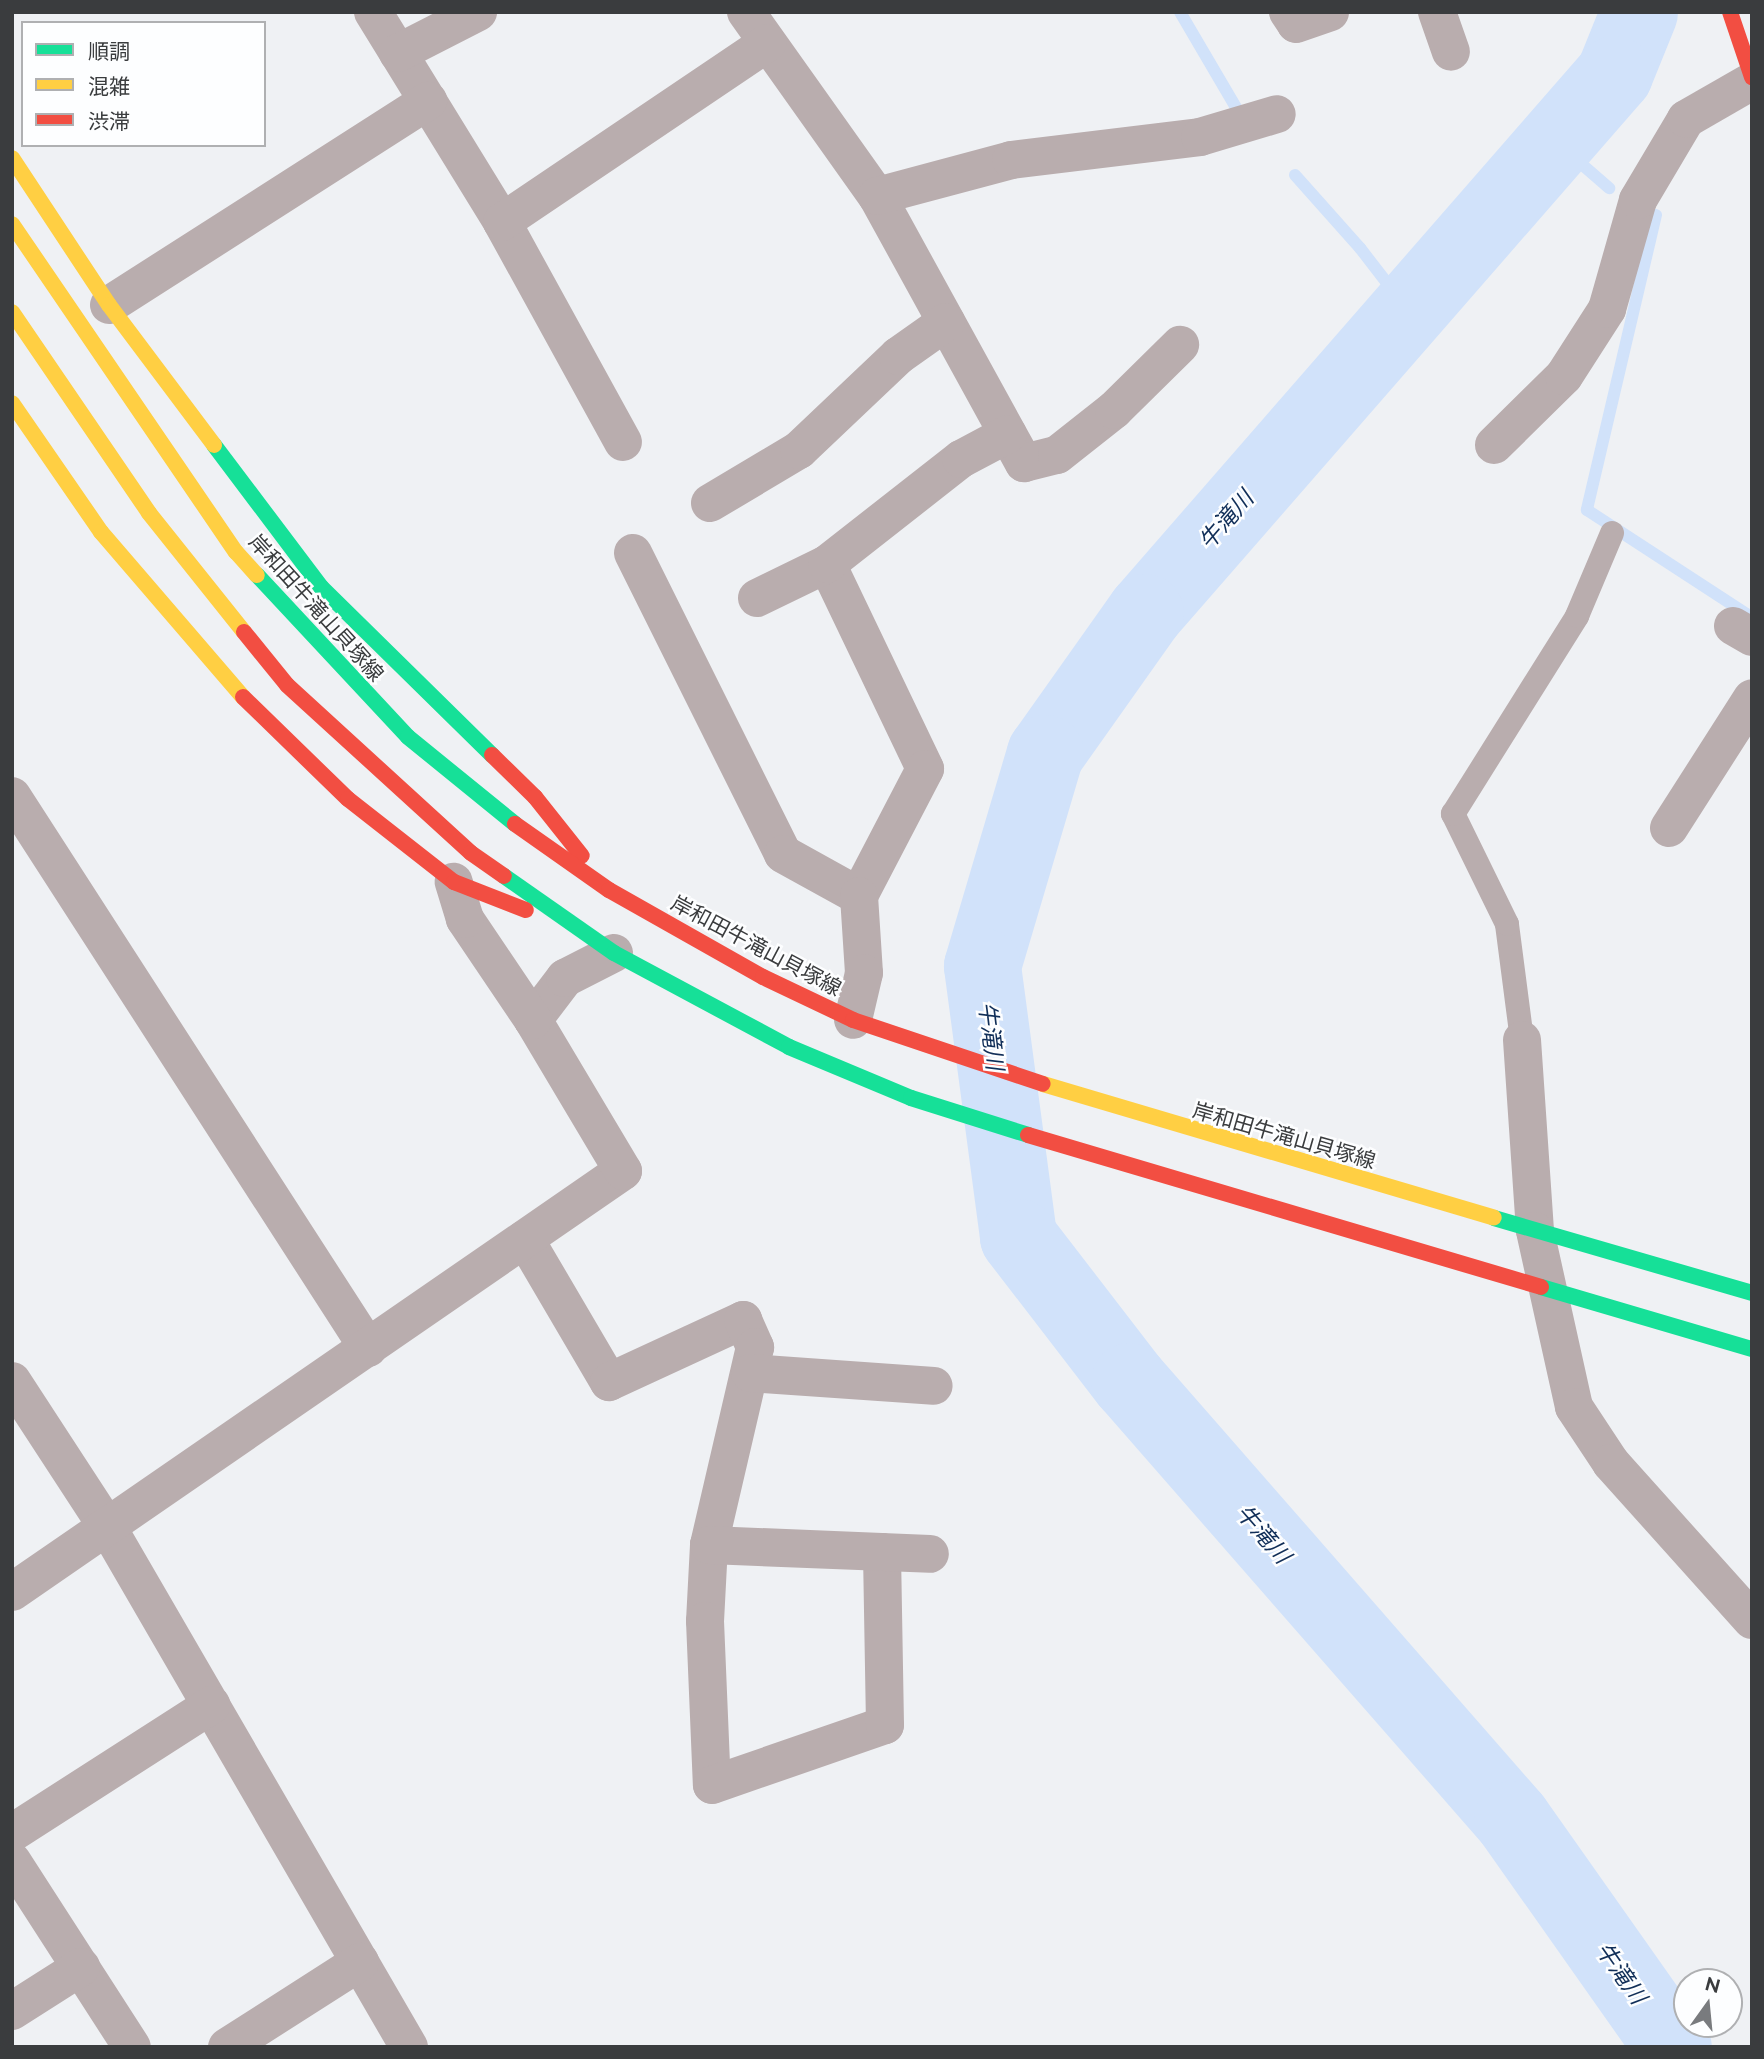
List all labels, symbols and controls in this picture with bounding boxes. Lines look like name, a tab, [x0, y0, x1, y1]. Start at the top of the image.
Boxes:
legend	[21, 21, 266, 147]
text: 順調	[88, 39, 130, 64]
text: 混雑	[88, 74, 130, 99]
text: 渋滞	[88, 109, 130, 134]
water label: 牛滝川	[1193, 485, 1259, 555]
street label: 岸和田牛滝山貝塚線	[243, 529, 389, 687]
street label: 岸和田牛滝山貝塚線	[667, 891, 845, 1001]
water label: 牛滝川	[973, 1000, 1009, 1072]
street label: 岸和田牛滝山貝塚線	[1190, 1098, 1378, 1174]
water label: 牛滝川	[1230, 1499, 1296, 1569]
water label: 牛滝川	[1590, 1937, 1652, 2009]
north arrow	[1673, 1968, 1743, 2038]
text: N	[1703, 1972, 1723, 1997]

